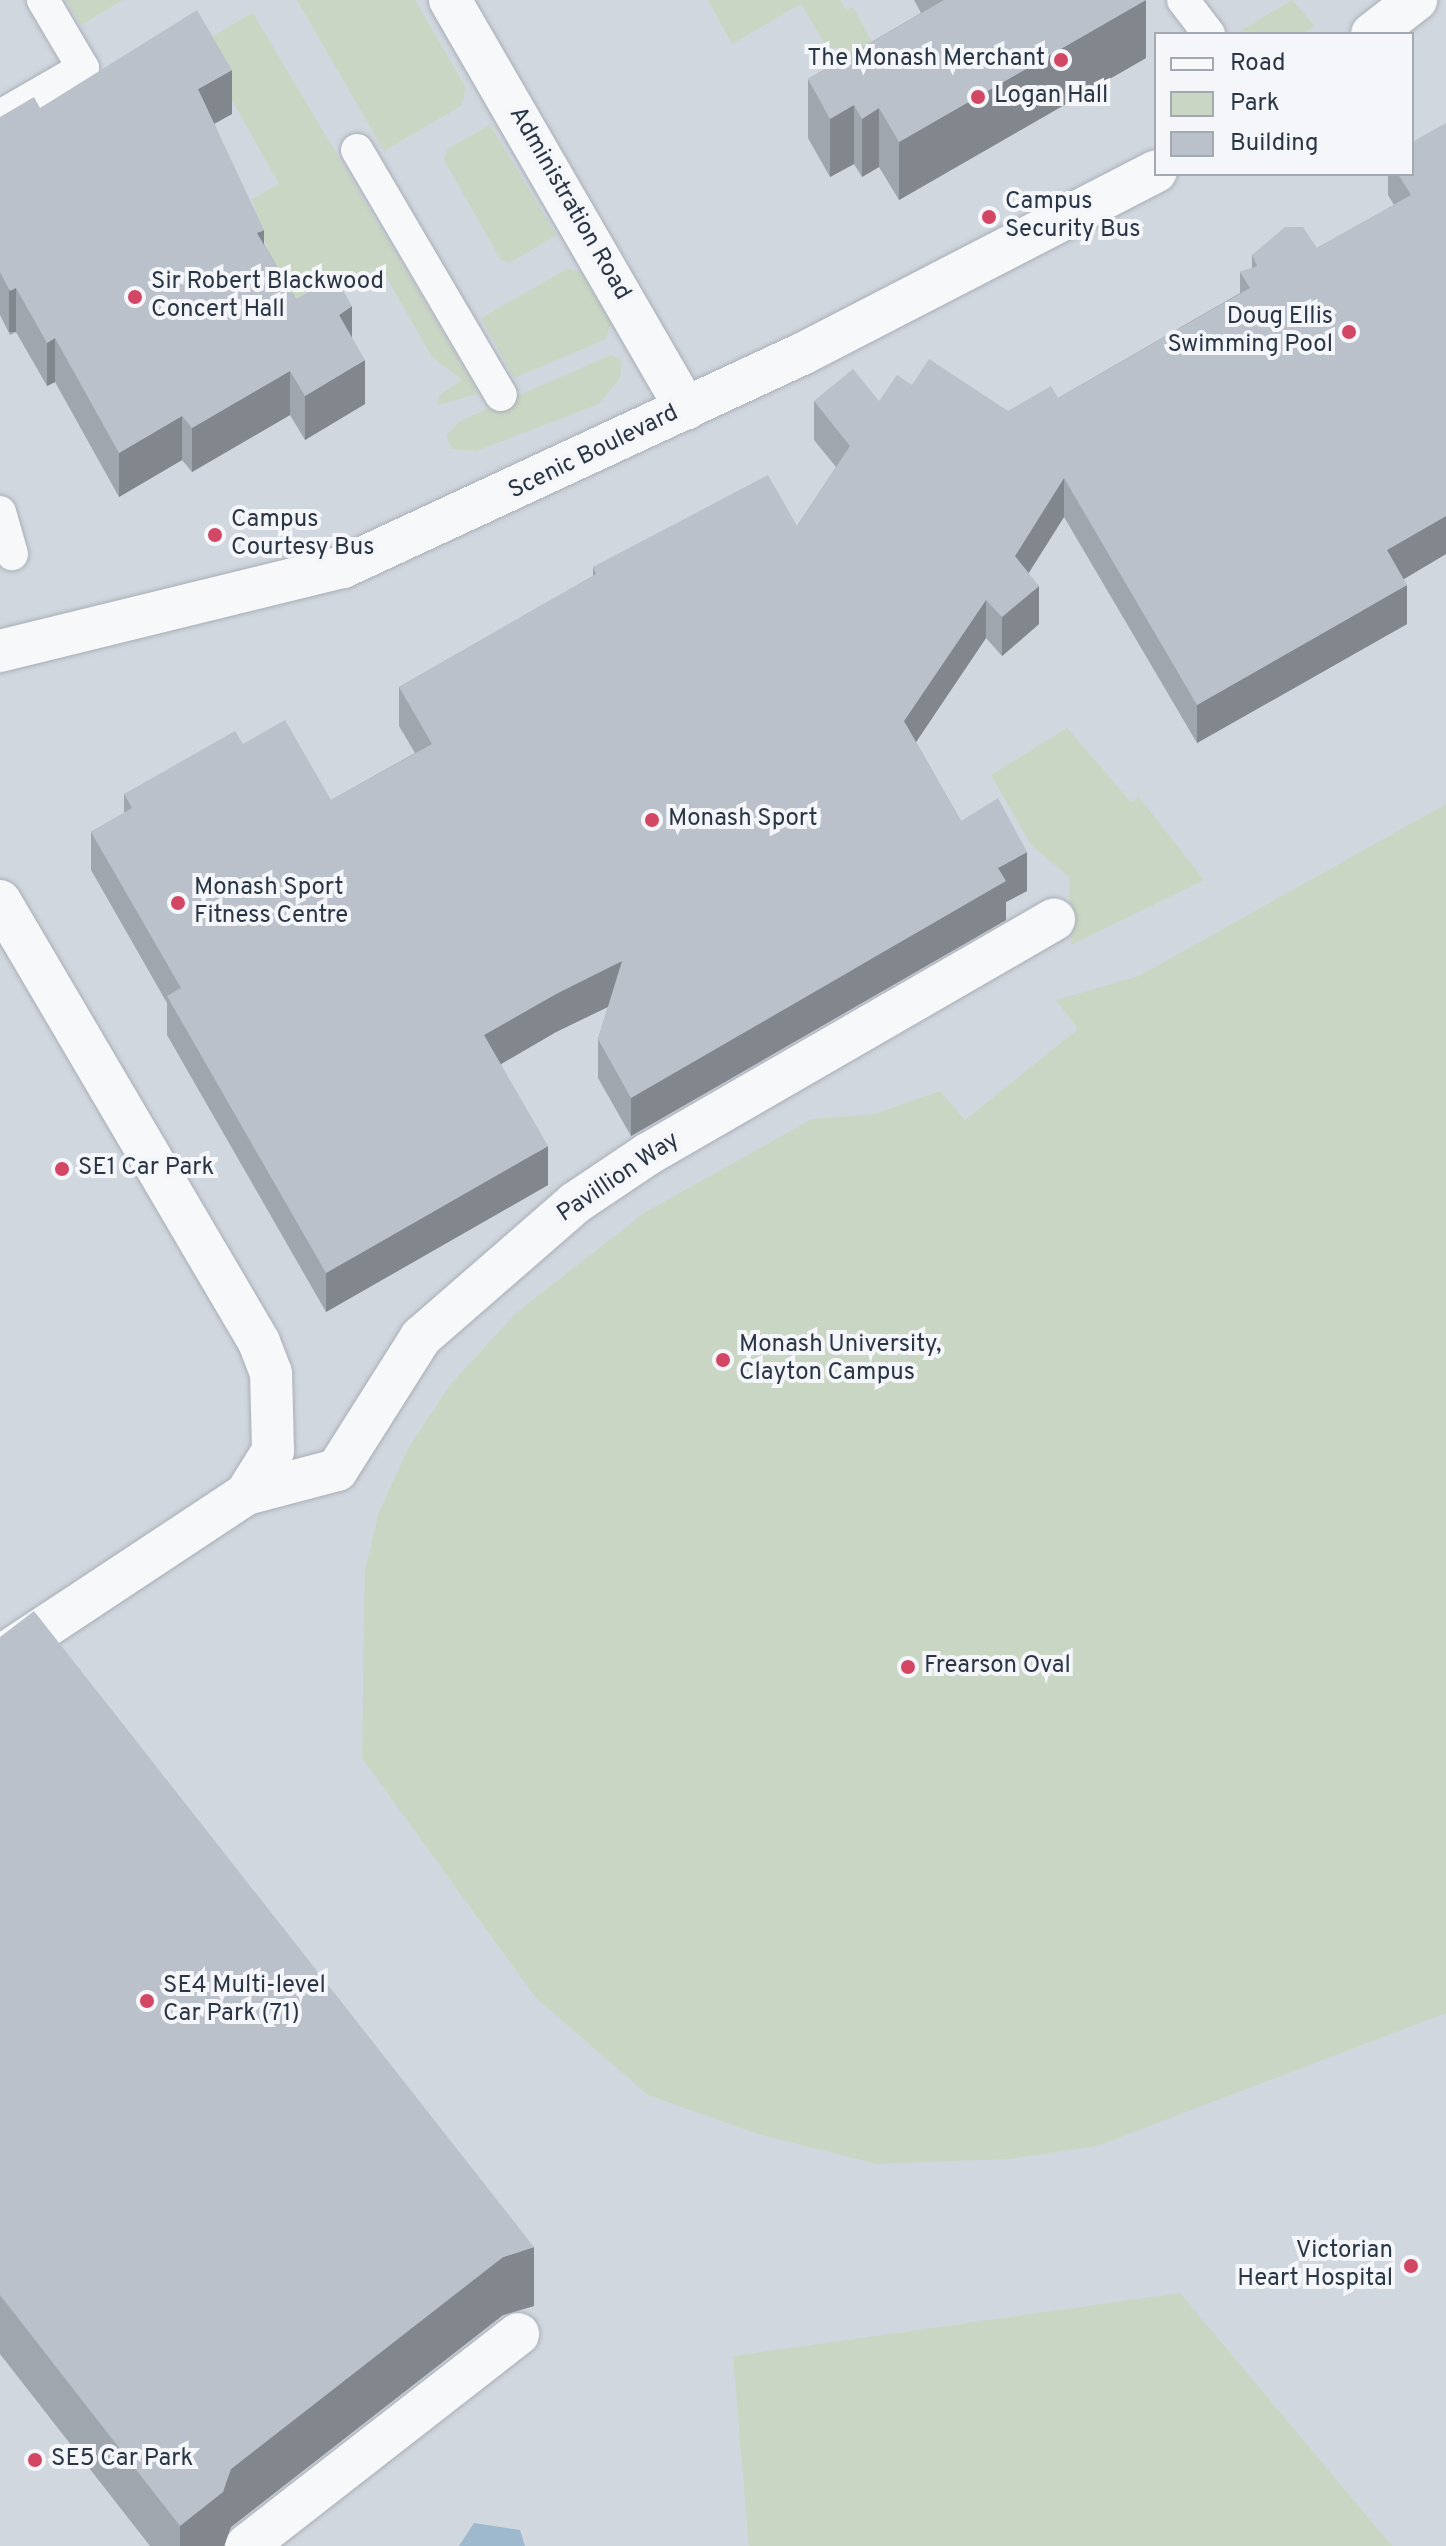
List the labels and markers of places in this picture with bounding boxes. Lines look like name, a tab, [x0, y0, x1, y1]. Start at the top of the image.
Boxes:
place label: The Monash Merchant	[807, 46, 1045, 74]
marker: The Monash Merchant	[1052, 51, 1070, 69]
place label: Logan Hall	[994, 83, 1108, 111]
marker: Logan Hall	[969, 88, 987, 106]
place label: Campus Security Bus	[1005, 189, 1141, 245]
marker: Campus Security Bus	[980, 208, 998, 226]
place label: Sir Robert Blackwood Concert Hall	[151, 269, 384, 325]
marker: Sir Robert Blackwood Concert Hall	[126, 288, 144, 306]
place label: Doug Ellis Swimming Pool	[1167, 304, 1333, 360]
marker: Doug Ellis Swimming Pool	[1340, 323, 1358, 341]
place label: Campus Courtesy Bus	[231, 507, 375, 563]
marker: Campus Courtesy Bus	[206, 526, 224, 544]
place label: Monash Sport	[668, 806, 818, 834]
marker: Monash Sport	[643, 811, 661, 829]
place label: Monash Sport Fitness Centre	[194, 875, 348, 931]
marker: Monash Sport Fitness Centre	[169, 894, 187, 912]
place label: SE1 Car Park	[78, 1155, 214, 1183]
marker: SE1 Car Park	[53, 1160, 71, 1178]
place label: Monash University, Clayton Campus	[739, 1332, 941, 1388]
marker: Monash University, Clayton Campus	[714, 1351, 732, 1369]
place label: Frearson Oval	[924, 1653, 1071, 1681]
marker: Frearson Oval	[899, 1658, 917, 1676]
place label: SE4 Multi-level Car Park (71)	[163, 1973, 326, 2029]
marker: SE4 Multi-level Car Park (71)	[138, 1992, 156, 2010]
place label: Victorian Heart Hospital	[1237, 2238, 1393, 2294]
marker: Victorian Heart Hospital	[1400, 2255, 1422, 2277]
place label: SE5 Car Park	[51, 2446, 193, 2474]
marker: SE5 Car Park	[26, 2451, 44, 2469]

